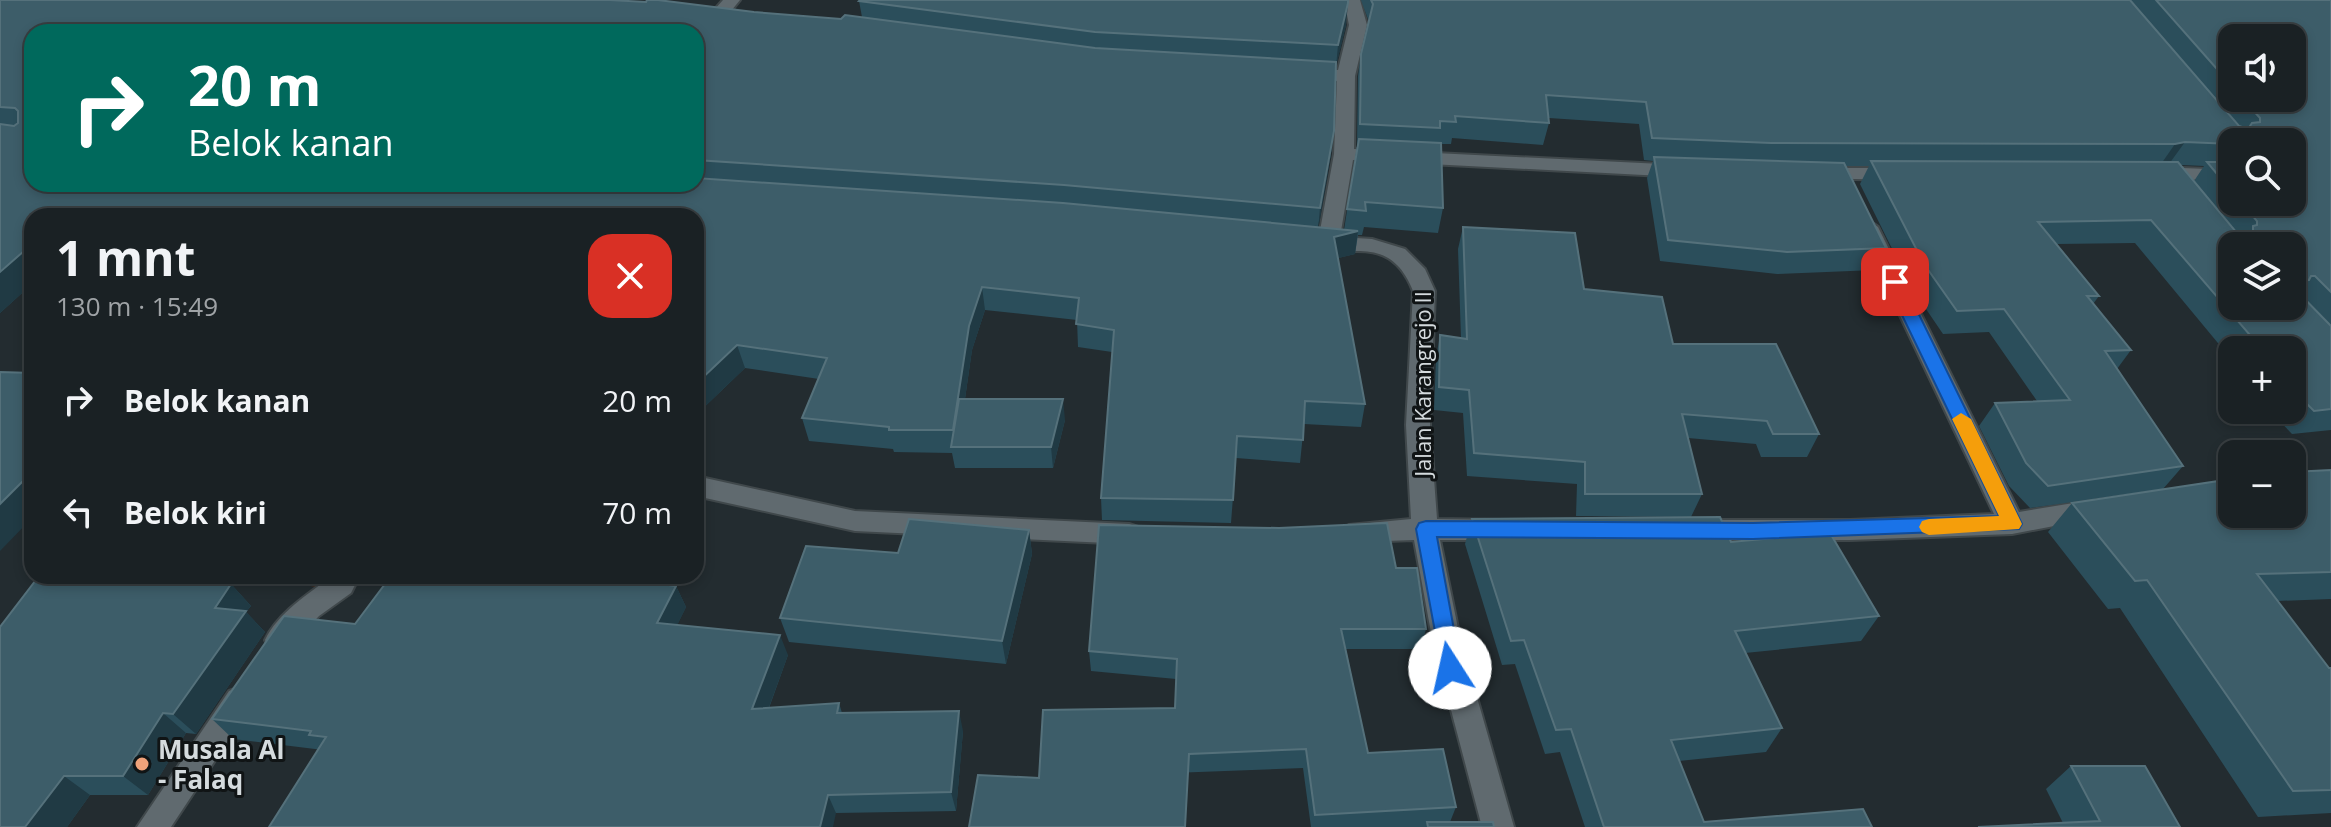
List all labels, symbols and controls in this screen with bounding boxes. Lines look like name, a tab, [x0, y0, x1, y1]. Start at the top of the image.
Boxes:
map controls	[2218, 24, 2306, 528]
button: sound	[2218, 24, 2306, 112]
text: 20 m	[188, 46, 322, 122]
icon: right	[56, 56, 160, 160]
text: Belok kanan	[188, 118, 394, 167]
button: search	[2218, 128, 2306, 216]
text: 1 mnt	[56, 225, 195, 290]
button: layers	[2218, 232, 2306, 320]
button: close	[588, 234, 672, 318]
pin	[1861, 248, 1929, 316]
icon: arrive	[1873, 260, 1917, 304]
text: 130 m · 15:49	[56, 288, 218, 324]
street label: Jalan Karangrejo II	[1407, 291, 1437, 479]
button: +	[2218, 336, 2306, 424]
icon: right	[56, 378, 100, 422]
text: Belok kanan	[124, 380, 310, 421]
text: 20 m	[602, 380, 672, 421]
button: −	[2218, 440, 2306, 528]
icon: left	[56, 490, 100, 534]
text: Belok kiri	[124, 492, 267, 533]
text: 70 m	[602, 492, 672, 533]
position arrow	[1408, 626, 1492, 710]
place label: Musala Al - Falaq	[158, 731, 285, 797]
marker: Musala Al - Falaq	[133, 755, 151, 773]

